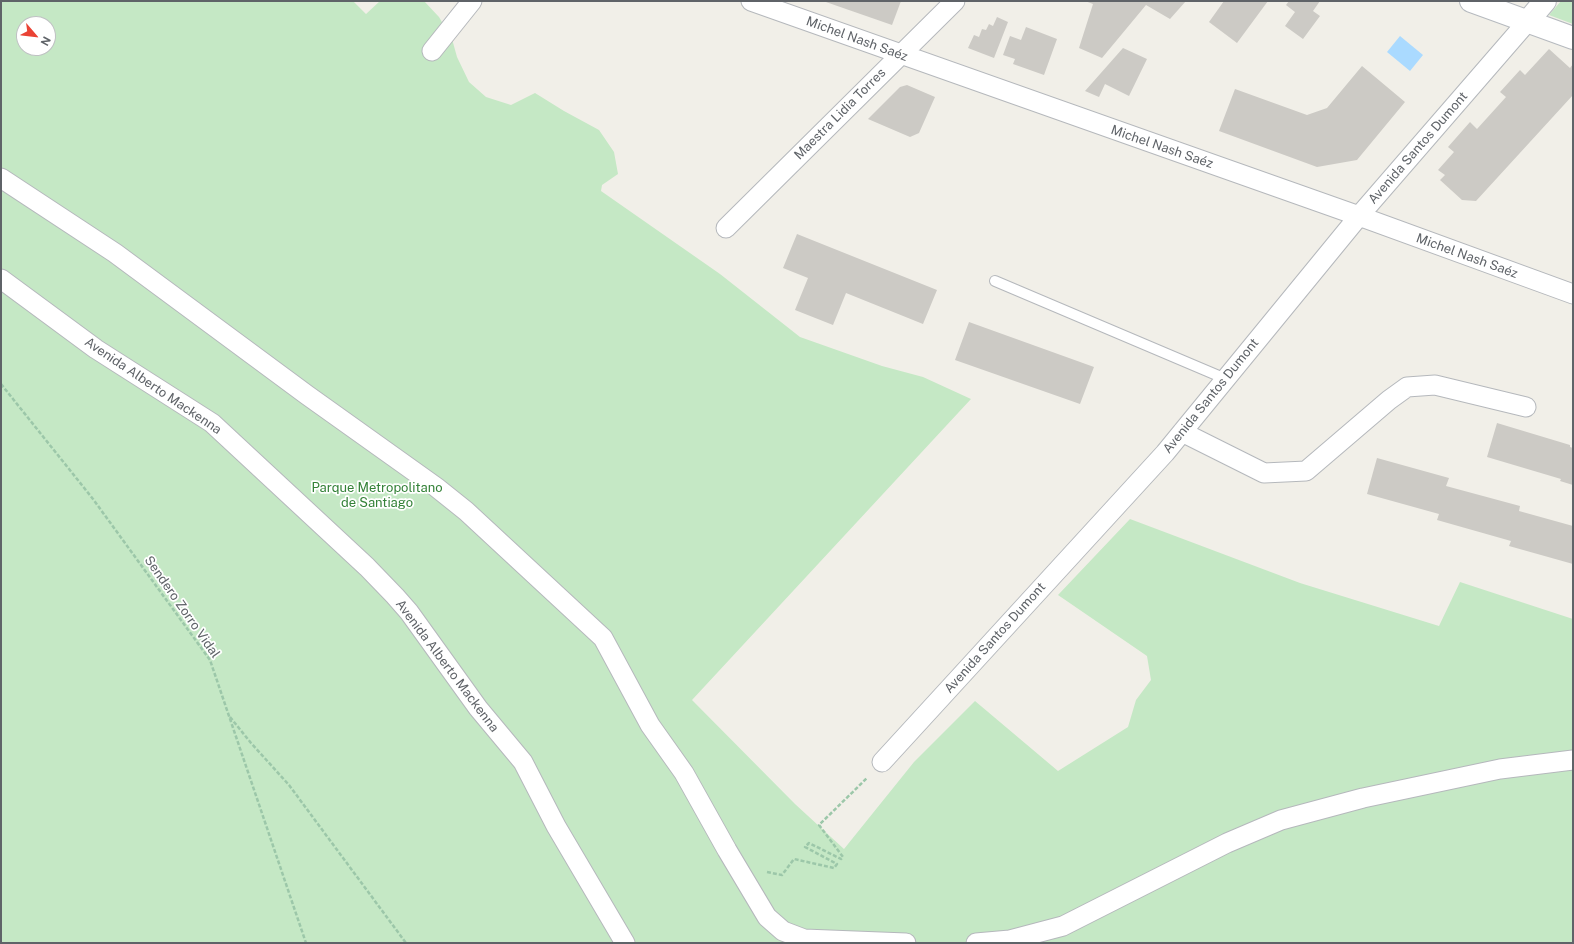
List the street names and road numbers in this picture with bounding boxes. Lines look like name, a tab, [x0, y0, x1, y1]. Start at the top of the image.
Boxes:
street label: Michel Nash Saéz	[804, 13, 910, 65]
street label: Maestra Lidia Torres	[791, 65, 889, 163]
street label: Avenida Santos Dumont	[1365, 89, 1471, 207]
street label: Michel Nash Saéz	[1109, 122, 1215, 172]
street label: Michel Nash Saéz	[1414, 230, 1520, 282]
street label: Avenida Alberto Mackenna	[82, 334, 224, 438]
street label: Avenida Santos Dumont	[1160, 335, 1262, 457]
street label: Sendero Zorro Vidal	[141, 553, 223, 661]
street label: Avenida Santos Dumont	[941, 579, 1049, 697]
street label: Avenida Alberto Mackenna	[392, 597, 502, 735]

